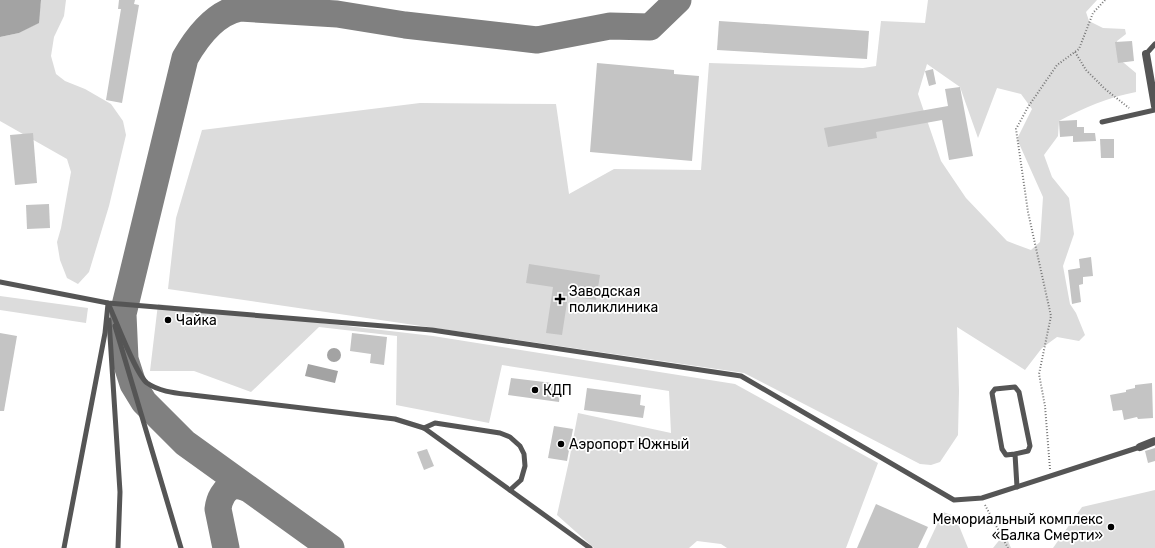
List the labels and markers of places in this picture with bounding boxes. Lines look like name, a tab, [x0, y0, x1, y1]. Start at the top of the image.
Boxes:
place label: Заводская поликлиника	[569, 283, 658, 316]
marker: Заводская поликлиника	[554, 293, 566, 305]
place label: Чайка	[176, 312, 217, 329]
marker: Чайка	[163, 315, 173, 325]
place label: КДП	[543, 382, 572, 399]
marker: КДП	[530, 385, 540, 395]
place label: Аэропорт Южный	[569, 436, 689, 453]
marker: Аэропорт Южный	[556, 439, 566, 449]
place label: Мемориальный комплекс «Балка Смерти»	[932, 511, 1103, 544]
marker: Мемориальный комплекс «Балка Смерти»	[1106, 522, 1116, 532]

